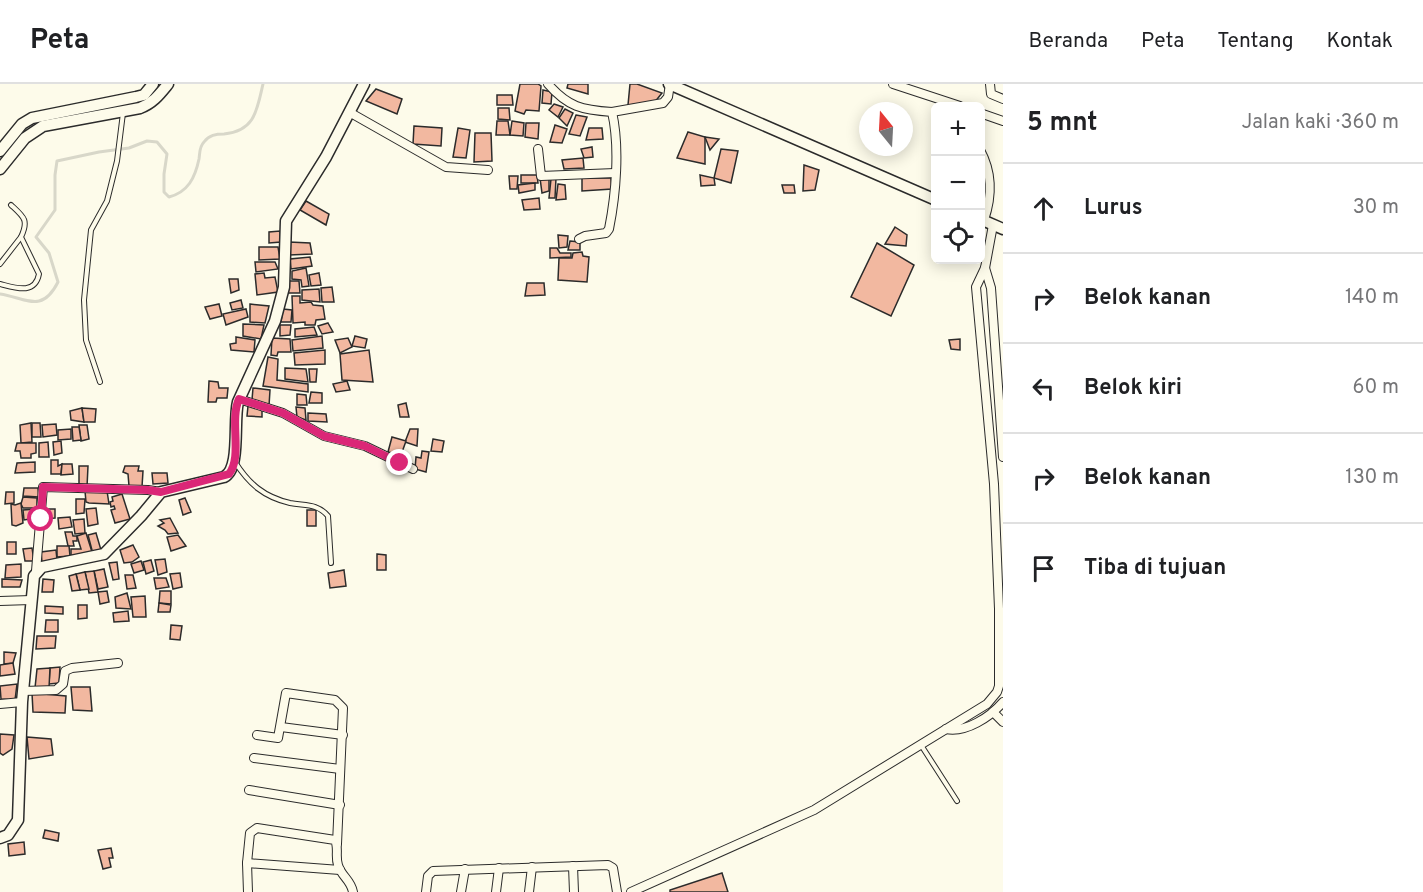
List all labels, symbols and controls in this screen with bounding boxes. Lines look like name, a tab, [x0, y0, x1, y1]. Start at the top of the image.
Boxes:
text: Peta	[30, 23, 89, 59]
text: Beranda	[1029, 28, 1108, 55]
text: Peta	[1141, 28, 1184, 55]
text: Tentang	[1217, 28, 1294, 55]
text: Kontak	[1327, 28, 1393, 55]
north arrow	[859, 102, 913, 156]
map controls	[931, 102, 985, 264]
button: +	[931, 102, 985, 156]
text: 5 mnt	[1027, 107, 1098, 140]
text: Jalan kaki · 360 m	[1241, 110, 1399, 136]
button: −	[931, 156, 985, 210]
icon: ahead	[1027, 192, 1060, 225]
text: Lurus	[1084, 195, 1143, 222]
text: 30 m	[1353, 195, 1399, 221]
button: locate	[931, 210, 985, 264]
icon: right	[1027, 282, 1060, 315]
text: Belok kanan	[1084, 285, 1211, 312]
text: 140 m	[1345, 285, 1399, 311]
icon: left	[1027, 372, 1060, 405]
text: Belok kiri	[1084, 375, 1182, 402]
text: 60 m	[1353, 375, 1399, 401]
route end	[386, 449, 412, 475]
icon: right	[1027, 462, 1060, 495]
text: Belok kanan	[1084, 465, 1211, 492]
text: 130 m	[1345, 465, 1399, 491]
route start	[27, 505, 53, 531]
icon: arrive	[1027, 552, 1060, 585]
text: Tiba di tujuan	[1084, 555, 1226, 582]

